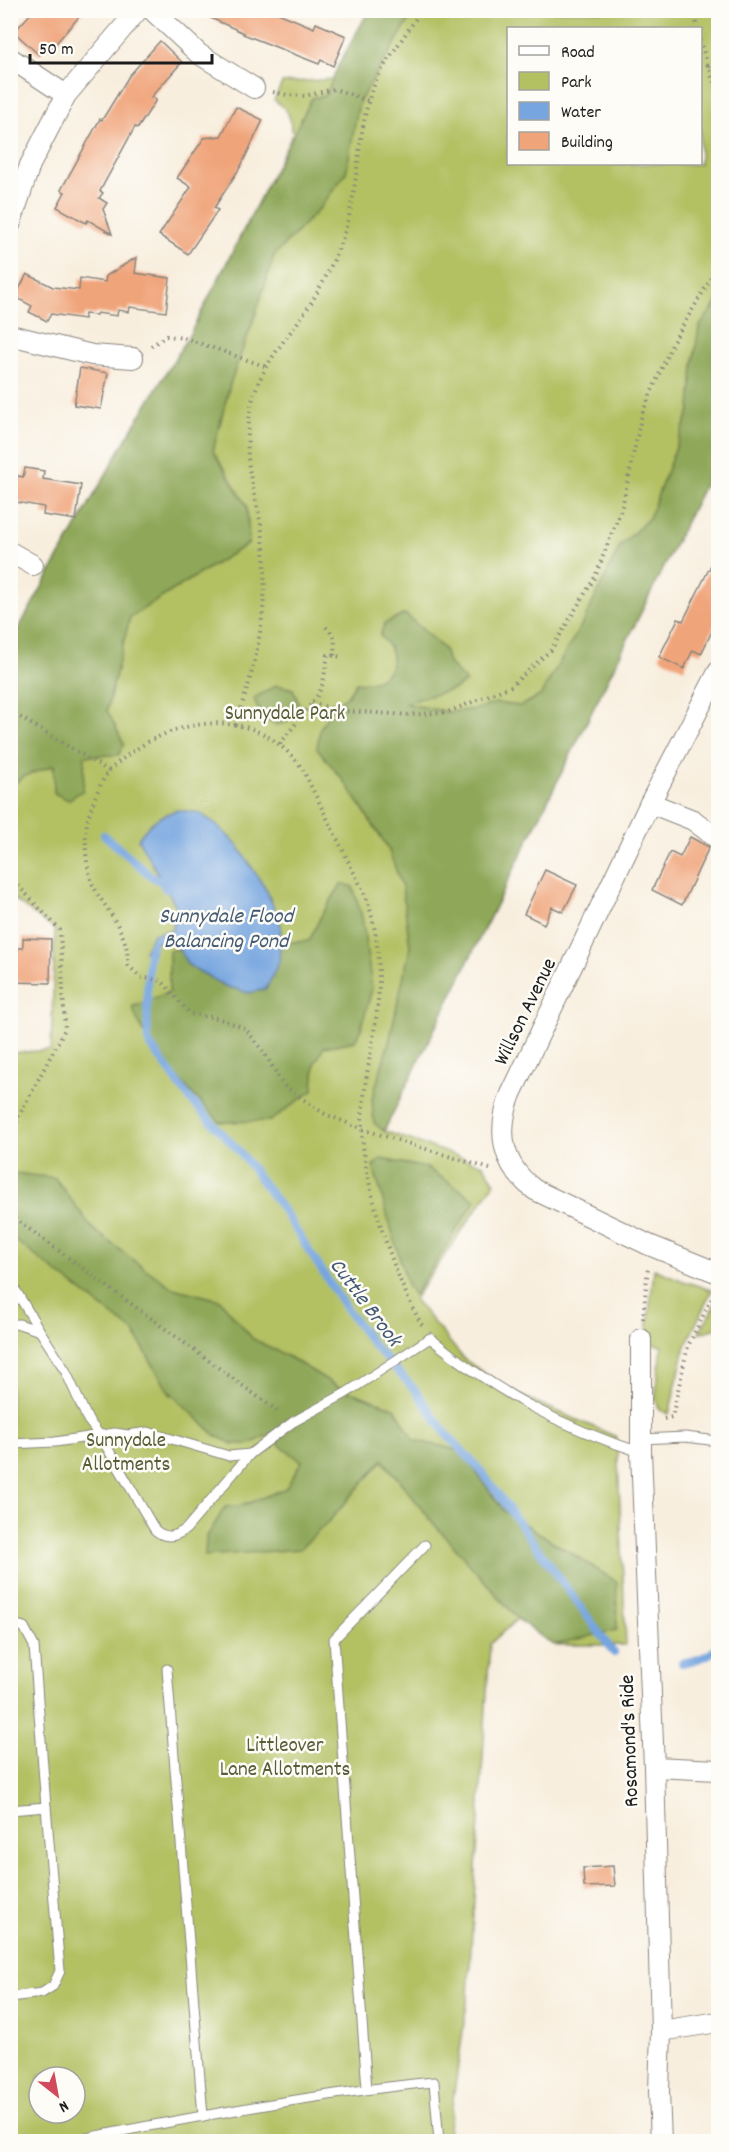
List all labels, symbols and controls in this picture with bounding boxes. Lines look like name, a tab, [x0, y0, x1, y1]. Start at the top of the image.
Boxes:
scale bar	[30, 27, 212, 65]
legend	[507, 27, 702, 165]
text: 50 m	[39, 38, 74, 63]
text: Road	[561, 41, 595, 66]
text: Park	[561, 71, 592, 96]
text: Water	[561, 101, 601, 126]
text: Building	[561, 131, 613, 156]
park label: Sunnydale Park	[225, 700, 345, 730]
water label: Sunnydale Flood Balancing Pond	[159, 902, 296, 958]
street label: Willson Avenue	[488, 954, 566, 1071]
water label: Cuttle Brook	[321, 1252, 409, 1355]
park label: Sunnydale Allotments	[82, 1427, 170, 1481]
street label: Rosamond's Ride	[614, 1674, 648, 1808]
park label: Littleover Lane Allotments	[220, 1732, 350, 1786]
north arrow	[27, 2065, 87, 2125]
text: N	[54, 2094, 73, 2118]

